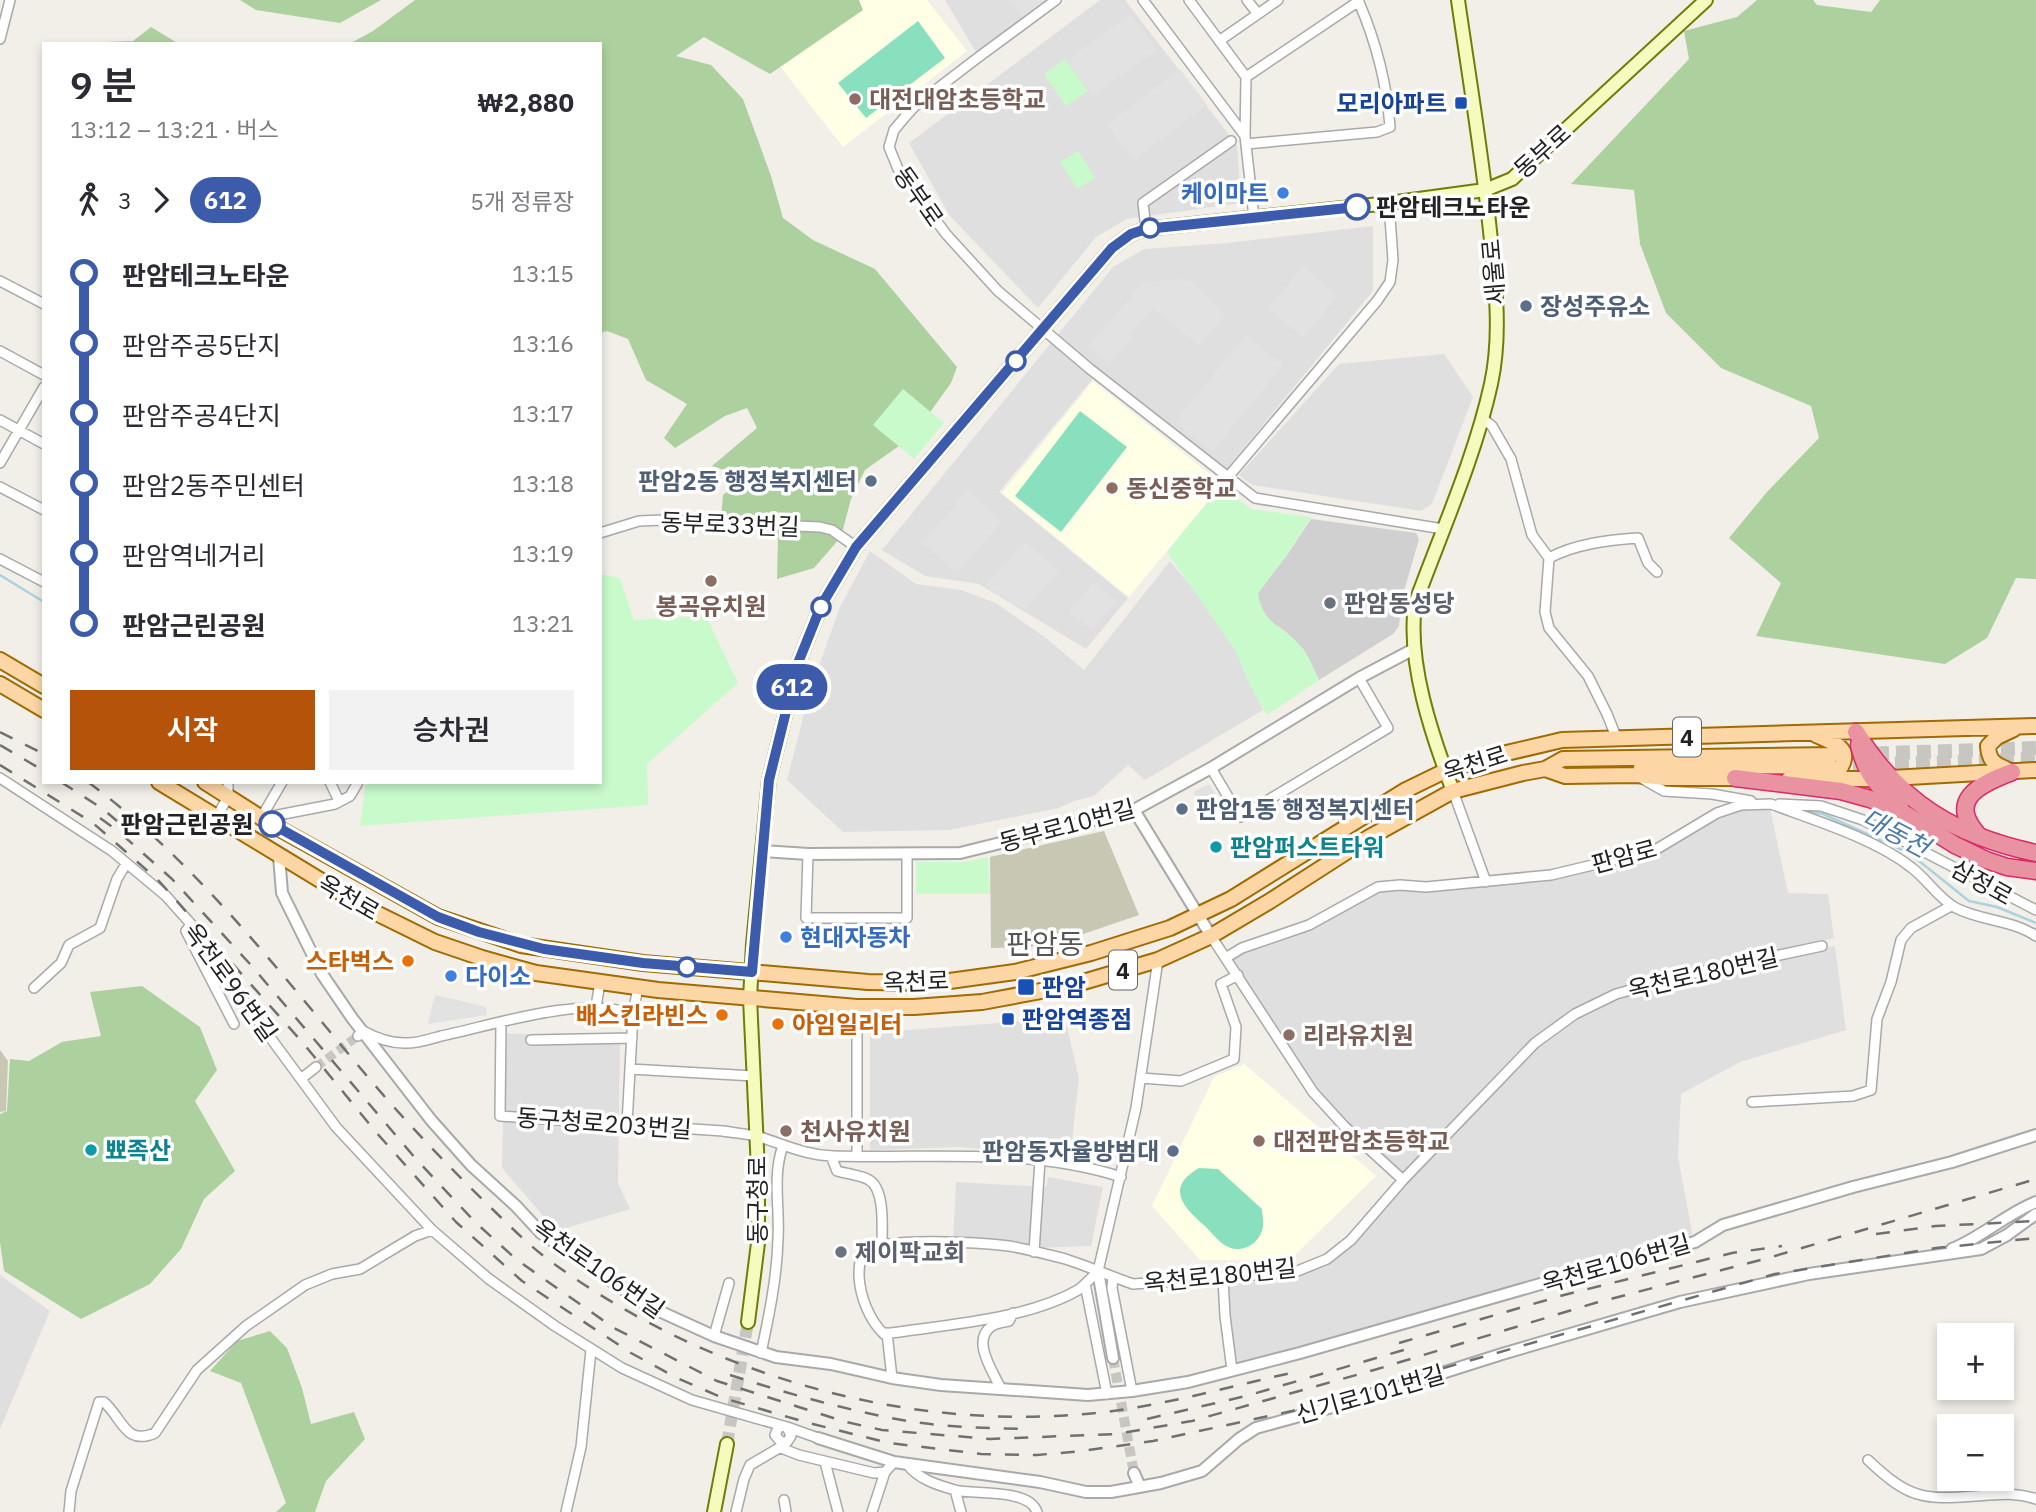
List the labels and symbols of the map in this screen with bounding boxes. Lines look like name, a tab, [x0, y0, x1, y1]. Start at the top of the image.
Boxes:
place label: 대전대암초등학교	[869, 83, 1046, 115]
place label: 모리아파트	[1337, 87, 1447, 119]
marker: 대전대암초등학교	[847, 91, 863, 107]
marker: 모리아파트	[1453, 95, 1469, 111]
street label: 동부로	[1507, 117, 1577, 185]
street label: 동부로	[887, 160, 951, 232]
place label: 케이마트	[1181, 177, 1269, 209]
marker: 케이마트	[1275, 185, 1291, 201]
place label: 판암테크노타운	[1376, 191, 1531, 223]
marker: 판암테크노타운	[1344, 194, 1370, 220]
unlabelled marker	[1140, 218, 1160, 238]
street label: 새울로	[1474, 238, 1512, 306]
place label: 장성주유소	[1540, 290, 1650, 322]
marker: 장성주유소	[1518, 298, 1534, 314]
unlabelled marker	[1006, 351, 1026, 371]
place label: 판암2동 행정복지센터	[638, 465, 857, 497]
place label: 동신중학교	[1126, 472, 1236, 504]
marker: 판암2동 행정복지센터	[863, 473, 879, 489]
marker: 동신중학교	[1104, 480, 1120, 496]
street label: 동부로33번길	[660, 506, 800, 542]
marker: 봉곡유치원	[703, 573, 719, 589]
place label: 판암동성당	[1344, 587, 1454, 619]
place label: 봉곡유치원	[656, 590, 766, 622]
marker: 판암동성당	[1322, 595, 1338, 611]
unlabelled marker	[811, 597, 831, 617]
line badge: 612	[752, 664, 832, 710]
road number: 4	[1673, 718, 1701, 757]
street label: 옥천로	[1439, 738, 1511, 788]
street label: 동부로10번길	[996, 792, 1138, 858]
place label: 판암1동 행정복지센터	[1196, 793, 1415, 825]
water label: 대동천	[1856, 800, 1938, 865]
marker: 판암1동 행정복지센터	[1174, 801, 1190, 817]
place label: 판암근린공원	[121, 808, 253, 840]
marker: 판암근린공원	[259, 811, 285, 837]
place label: 판암퍼스트타워	[1230, 831, 1385, 863]
street label: 판암로	[1588, 832, 1660, 880]
marker: 판암퍼스트타워	[1208, 839, 1224, 855]
street label: 삼정로	[1945, 852, 2019, 912]
street label: 옥천로	[312, 867, 386, 927]
street label: 옥천로96번길	[177, 916, 285, 1048]
place label: 현대자동차	[800, 921, 910, 953]
district label: 판암동	[1006, 925, 1084, 962]
marker: 현대자동차	[778, 929, 794, 945]
street label: 옥천로180번길	[1625, 940, 1781, 1006]
place label: 스타벅스	[306, 945, 394, 977]
road number: 4	[1109, 951, 1137, 990]
marker: 스타벅스	[400, 953, 416, 969]
unlabelled marker	[677, 957, 697, 977]
place label: 다이소	[465, 960, 531, 992]
street label: 옥천로	[882, 964, 950, 998]
marker: 다이소	[443, 968, 459, 984]
place label: 판암	[1042, 971, 1086, 1003]
marker: 판암	[1016, 977, 1036, 997]
place label: 배스킨라빈스	[576, 999, 708, 1031]
place label: 판암역종점	[1022, 1003, 1132, 1035]
marker: 배스킨라빈스	[714, 1007, 730, 1023]
place label: 아임일리터	[792, 1008, 902, 1040]
marker: 판암역종점	[1000, 1011, 1016, 1027]
marker: 아임일리터	[770, 1016, 786, 1032]
place label: 리라유치원	[1303, 1019, 1413, 1051]
marker: 리라유치원	[1281, 1027, 1297, 1043]
street label: 동구청로203번길	[515, 1101, 693, 1145]
place label: 천사유치원	[800, 1115, 910, 1147]
marker: 천사유치원	[778, 1123, 794, 1139]
place label: 대전판암초등학교	[1273, 1125, 1450, 1157]
marker: 대전판암초등학교	[1251, 1133, 1267, 1149]
place label: 뾰족산	[105, 1134, 171, 1166]
place label: 판암동자율방범대	[982, 1135, 1159, 1167]
marker: 뾰족산	[83, 1142, 99, 1158]
marker: 판암동자율방범대	[1165, 1143, 1181, 1159]
street label: 동구청로	[741, 1156, 773, 1244]
street label: 옥천로106번길	[527, 1211, 671, 1325]
street label: 옥천로106번길	[1538, 1226, 1694, 1300]
place label: 제이팍교회	[855, 1236, 965, 1268]
marker: 제이팍교회	[833, 1244, 849, 1260]
street label: 옥천로180번길	[1142, 1251, 1298, 1299]
street label: 신기로101번길	[1292, 1357, 1448, 1431]

